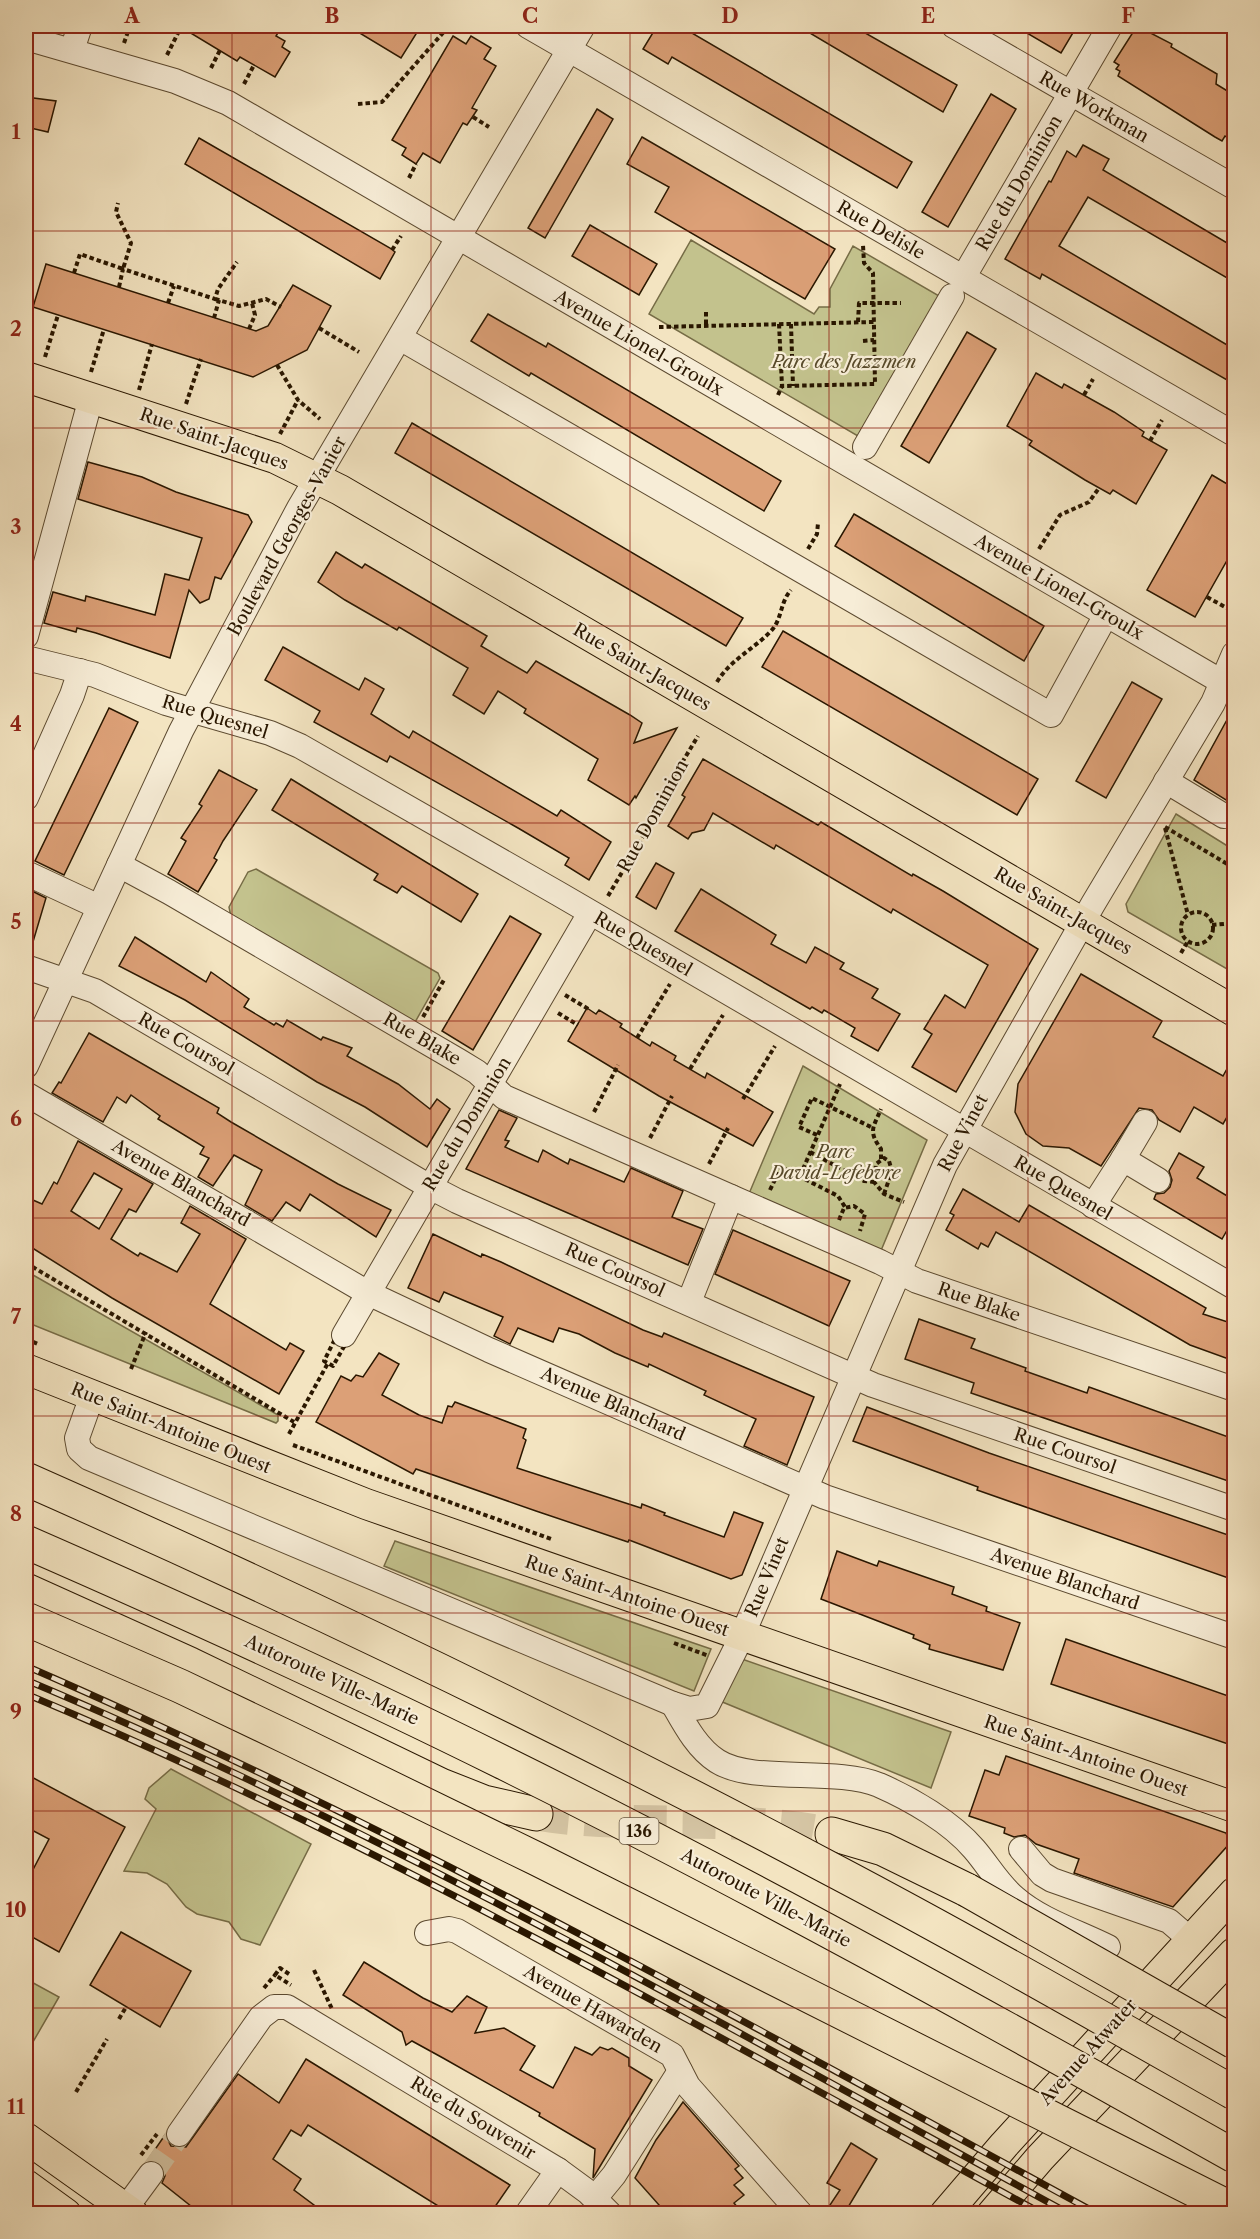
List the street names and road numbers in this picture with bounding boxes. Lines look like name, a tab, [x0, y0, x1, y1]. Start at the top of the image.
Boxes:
street label: Rue Workman	[1035, 67, 1153, 147]
street label: Rue du Dominion	[971, 111, 1067, 255]
street label: Rue Delisle	[833, 196, 929, 264]
street label: Avenue Lionel-Groulx	[550, 285, 728, 401]
street label: Rue Saint-Jacques	[137, 403, 291, 475]
street label: Boulevard Georges-Vanier	[223, 432, 351, 640]
street label: Avenue Lionel-Groulx	[970, 529, 1148, 645]
street label: Rue Saint-Jacques	[569, 619, 715, 715]
street label: Rue Quesnel	[159, 690, 271, 744]
street label: Rue Dominion	[613, 756, 693, 876]
street label: Rue Saint-Jacques	[990, 863, 1136, 959]
street label: Rue Quesnel	[590, 907, 696, 981]
street label: Rue Coursol	[134, 1008, 238, 1080]
street label: Rue Blake	[379, 1008, 465, 1070]
street label: Rue du Dominion	[418, 1053, 516, 1195]
street label: Rue Vinet	[933, 1090, 993, 1176]
street label: Avenue Blanchard	[107, 1134, 254, 1232]
street label: Rue Quesnel	[1010, 1151, 1116, 1225]
street label: Rue Coursol	[562, 1238, 668, 1302]
street label: Rue Blake	[935, 1278, 1023, 1326]
street label: Avenue Blanchard	[536, 1362, 689, 1446]
street label: Rue Saint-Antoine Ouest	[68, 1378, 275, 1479]
street label: Rue Coursol	[1011, 1423, 1119, 1479]
street label: Rue Vinet	[740, 1533, 794, 1620]
street label: Avenue Blanchard	[987, 1543, 1142, 1615]
street label: Rue Saint-Antoine Ouest	[522, 1551, 732, 1641]
street label: Autoroute Ville-Marie	[241, 1630, 423, 1730]
street label: Rue Saint-Antoine Ouest	[981, 1711, 1191, 1801]
road number: 136	[620, 1818, 658, 1844]
street label: Autoroute Ville-Marie	[676, 1843, 855, 1952]
street label: Avenue Hawarden	[519, 1960, 666, 2058]
street label: Avenue Atwater	[1034, 1994, 1142, 2110]
street label: Rue du Souvenir	[406, 2072, 540, 2164]

